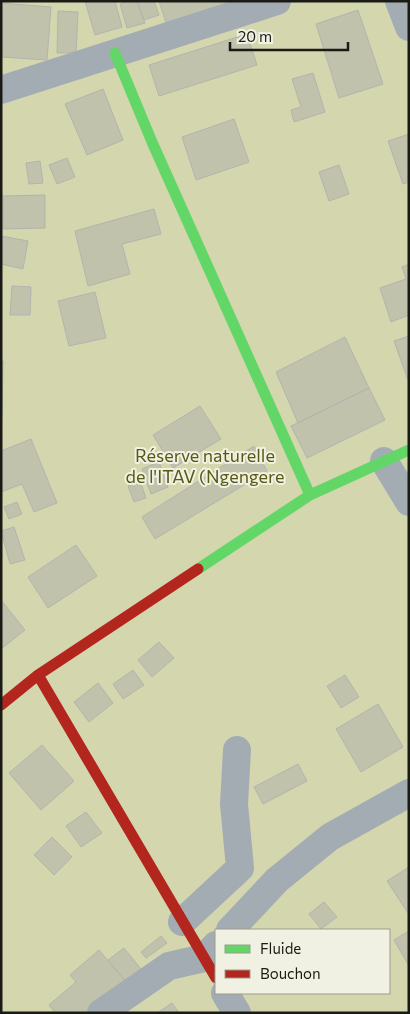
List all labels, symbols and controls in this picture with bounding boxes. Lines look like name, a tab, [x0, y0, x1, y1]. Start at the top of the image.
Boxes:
scale bar	[230, 20, 348, 52]
text: 20 m	[238, 27, 272, 45]
park label: Réserve naturelle de l'ITAV (Ngengere	[126, 444, 284, 487]
legend	[215, 929, 390, 994]
text: Fluide	[260, 939, 301, 957]
text: Bouchon	[260, 964, 321, 982]

